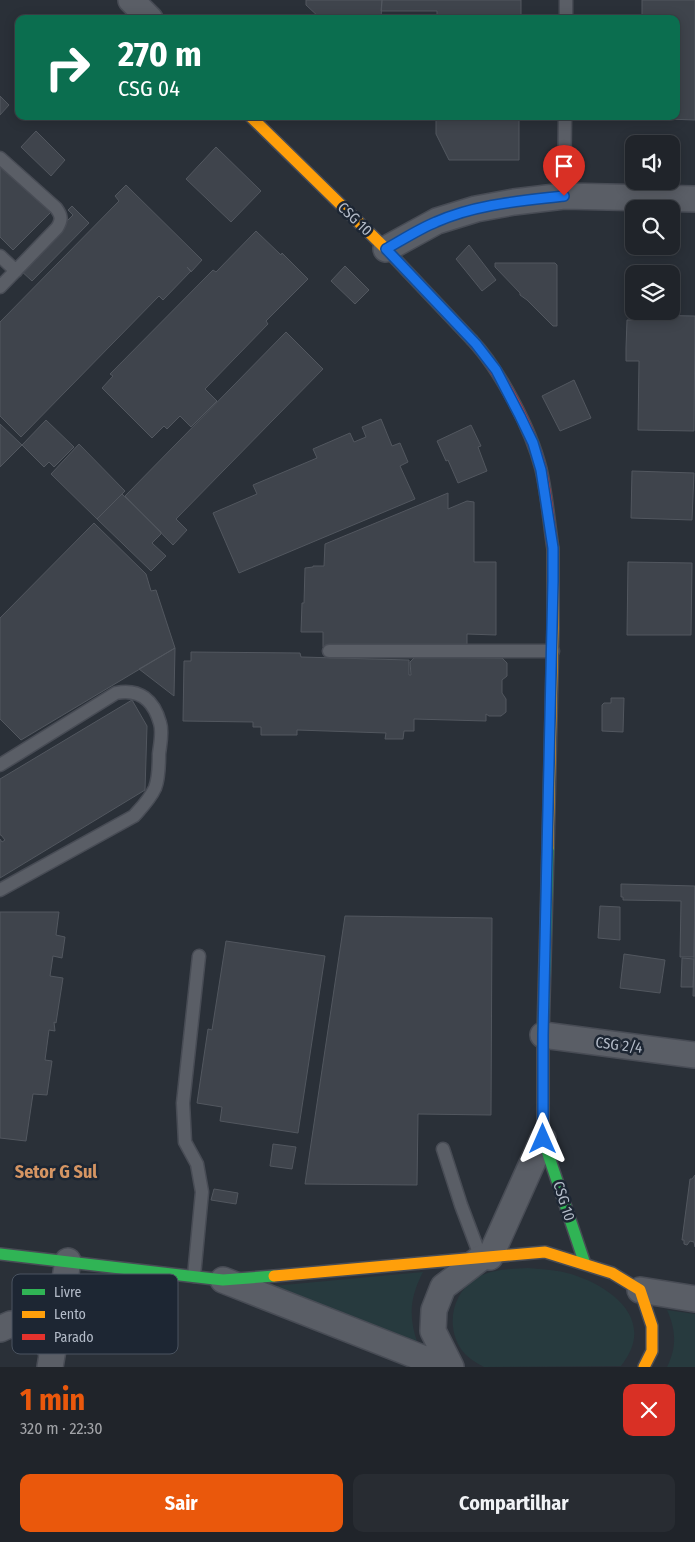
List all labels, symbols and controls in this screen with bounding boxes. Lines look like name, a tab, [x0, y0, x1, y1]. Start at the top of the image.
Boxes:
text: 270 m	[118, 33, 202, 75]
icon: right	[35, 35, 100, 100]
text: CSG 04	[118, 75, 180, 102]
map controls	[625, 135, 680, 320]
button: sound	[625, 135, 680, 190]
pin	[543, 145, 585, 196]
icon: arrive	[550, 152, 578, 180]
street label: CSG 10	[334, 198, 376, 240]
button: search	[625, 200, 680, 255]
button: layers	[625, 265, 680, 320]
street label: CSG 2/4	[594, 1033, 644, 1057]
position arrow	[516, 1112, 568, 1164]
district label: Setor G Sul	[15, 1161, 97, 1183]
street label: CSG 10	[549, 1179, 579, 1223]
legend	[12, 1274, 178, 1354]
text: Livre	[54, 1284, 81, 1301]
text: Lento	[54, 1306, 86, 1323]
text: Parado	[54, 1329, 94, 1346]
text: 1 min	[20, 1382, 85, 1418]
button: close	[623, 1384, 675, 1436]
text: 320 m · 22:30	[20, 1419, 103, 1438]
button: Sair	[20, 1474, 343, 1532]
button: Compartilhar	[353, 1474, 675, 1532]

